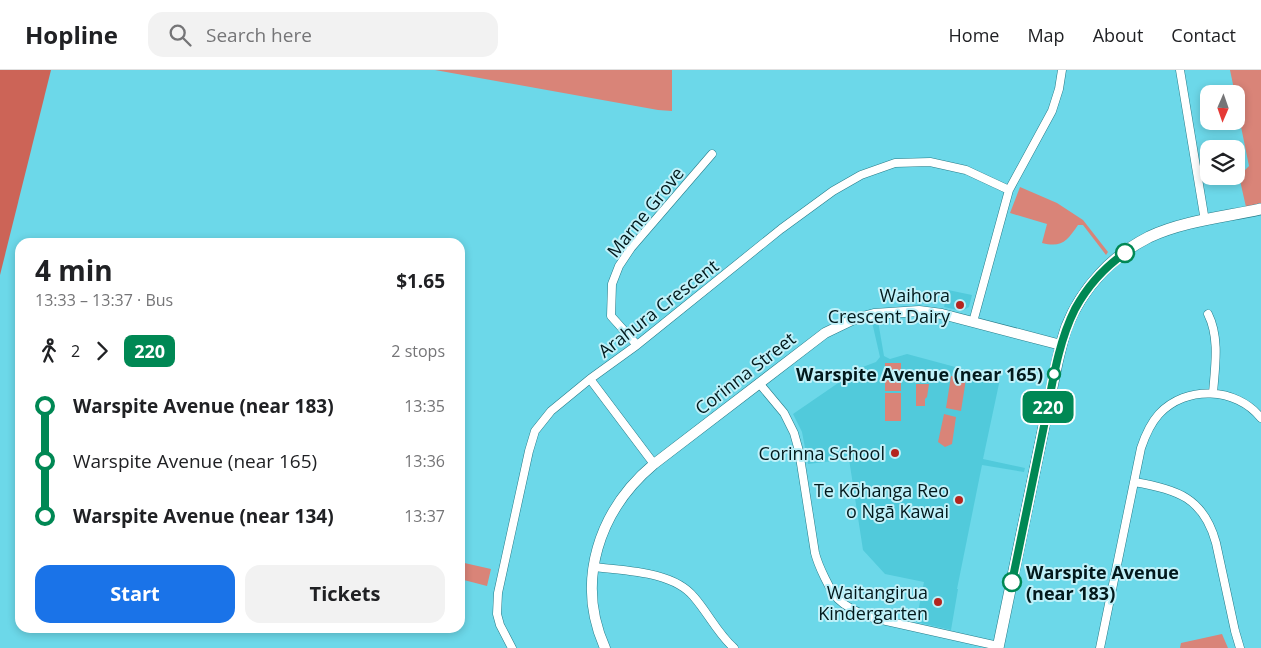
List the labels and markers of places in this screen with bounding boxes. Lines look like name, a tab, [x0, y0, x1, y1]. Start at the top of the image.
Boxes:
unlabelled marker	[1115, 243, 1135, 263]
place label: Waihora Crescent Dairy	[828, 283, 951, 328]
marker: Waihora Crescent Dairy	[954, 299, 966, 311]
place label: Warspite Avenue (near 165)	[796, 362, 1043, 386]
marker: Warspite Avenue (near 165)	[1047, 367, 1061, 381]
place label: Corinna School	[758, 441, 885, 465]
marker: Corinna School	[889, 447, 901, 459]
place label: Te Kōhanga Reo o Ngā Kawai	[814, 478, 949, 523]
marker: Te Kōhanga Reo o Ngā Kawai	[953, 494, 965, 506]
place label: Warspite Avenue (near 183)	[1026, 560, 1179, 605]
marker: Warspite Avenue (near 183)	[1002, 572, 1022, 592]
place label: Waitangirua Kindergarten	[818, 580, 928, 625]
marker: Waitangirua Kindergarten	[932, 596, 944, 608]

